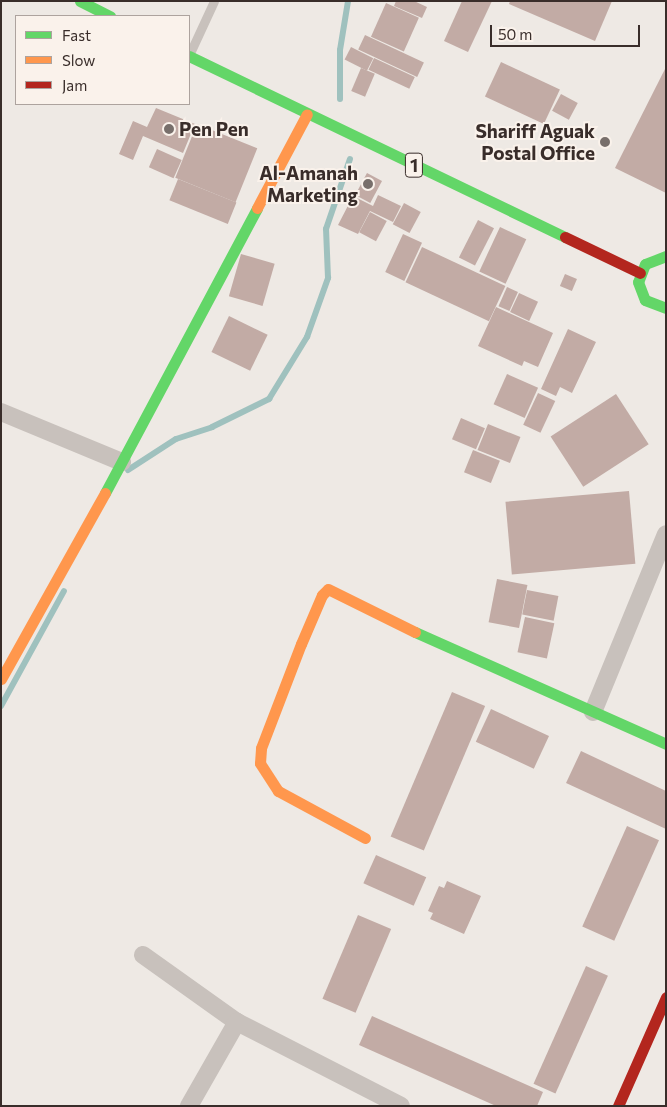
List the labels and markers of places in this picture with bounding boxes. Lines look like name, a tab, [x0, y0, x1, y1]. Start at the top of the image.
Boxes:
place label: Pen Pen	[179, 118, 249, 140]
place label: Shariff Aguak Postal Office	[475, 120, 595, 164]
marker: Pen Pen	[163, 123, 175, 135]
marker: Shariff Aguak Postal Office	[599, 136, 611, 148]
place label: Al-Amanah Marketing	[259, 162, 358, 206]
marker: Al-Amanah Marketing	[362, 178, 374, 190]

